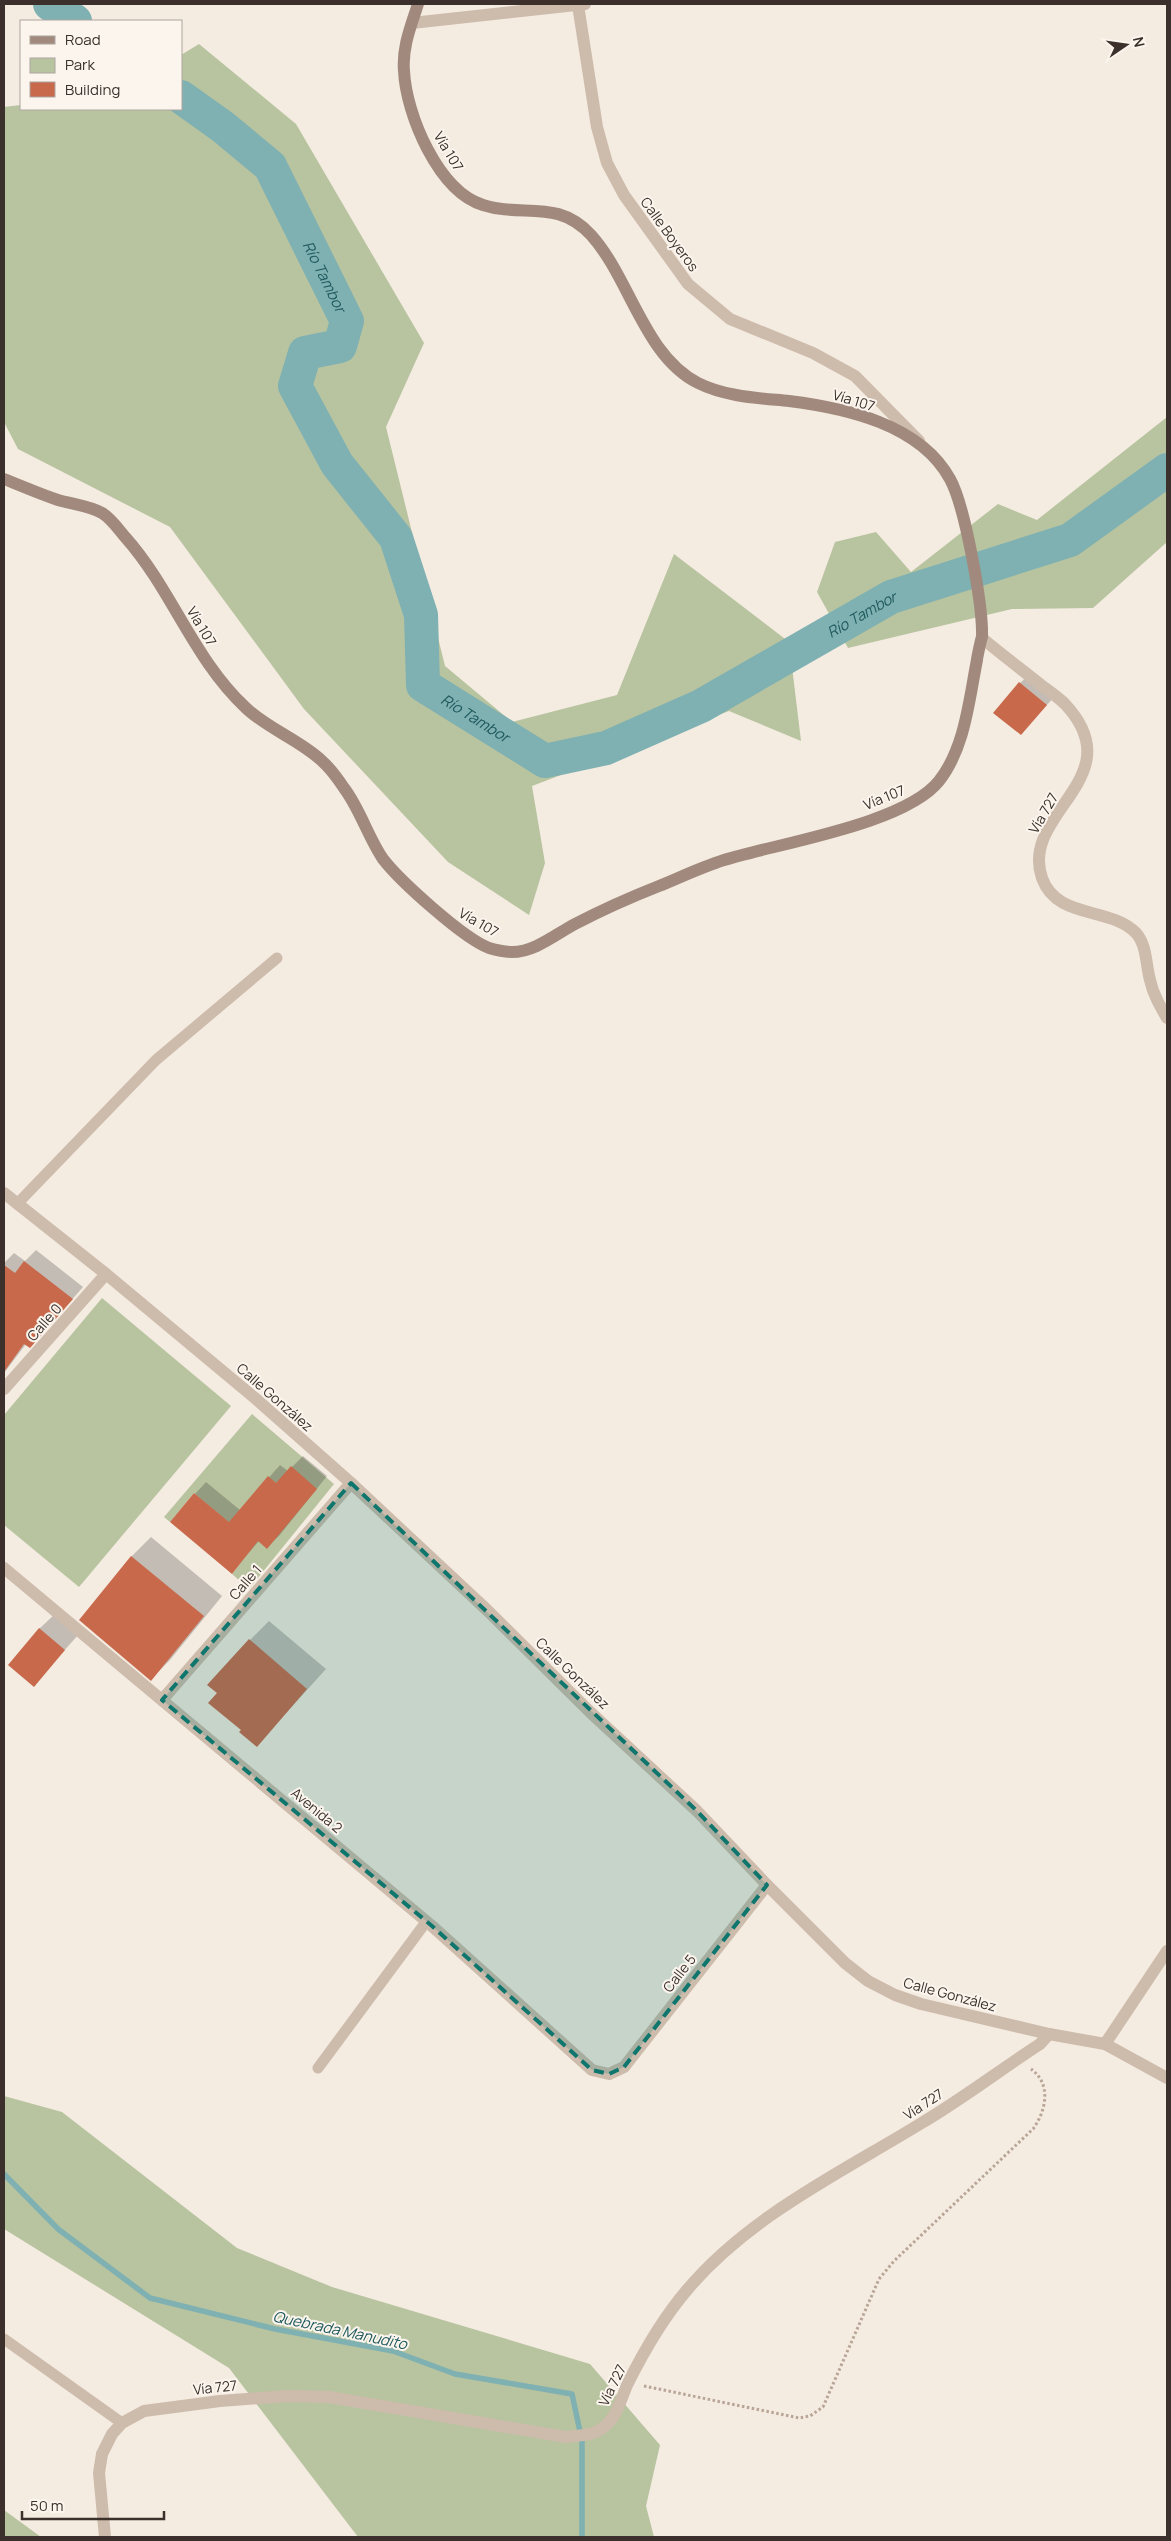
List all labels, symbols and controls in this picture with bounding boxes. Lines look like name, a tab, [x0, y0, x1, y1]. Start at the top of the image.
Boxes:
legend	[20, 20, 182, 110]
north arrow	[1101, 20, 1151, 70]
text: Road	[65, 29, 101, 50]
text: N	[1129, 35, 1150, 49]
text: Park	[65, 54, 95, 75]
text: Building	[65, 79, 120, 100]
street label: Vía 107	[430, 128, 468, 174]
street label: Calle Boyeros	[637, 193, 703, 275]
water label: Río Tambor	[298, 237, 353, 318]
street label: Vía 107	[831, 385, 877, 415]
water label: Río Tambor	[823, 585, 901, 642]
street label: Vía 107	[183, 603, 221, 649]
water label: Río Tambor	[437, 688, 516, 748]
street label: Vía 107	[860, 780, 908, 814]
street label: Vía 727	[1024, 789, 1062, 837]
street label: Vía 107	[456, 903, 502, 941]
street label: Calle 0	[22, 1299, 66, 1345]
street label: Calle González	[233, 1359, 317, 1435]
street label: Calle 1	[224, 1560, 266, 1604]
street label: Calle González	[532, 1633, 614, 1713]
street label: Avenida 2	[287, 1783, 347, 1837]
street label: Calle 5	[658, 1950, 700, 1996]
street label: Calle González	[901, 1972, 999, 2016]
street label: Vía 727	[899, 2084, 947, 2124]
water label: Quebrada Manudito	[271, 2306, 410, 2355]
street label: Vía 727	[594, 2361, 630, 2409]
street label: Vía 727	[192, 2375, 238, 2399]
scale bar	[22, 2488, 165, 2520]
text: 50 m	[30, 2495, 64, 2516]

